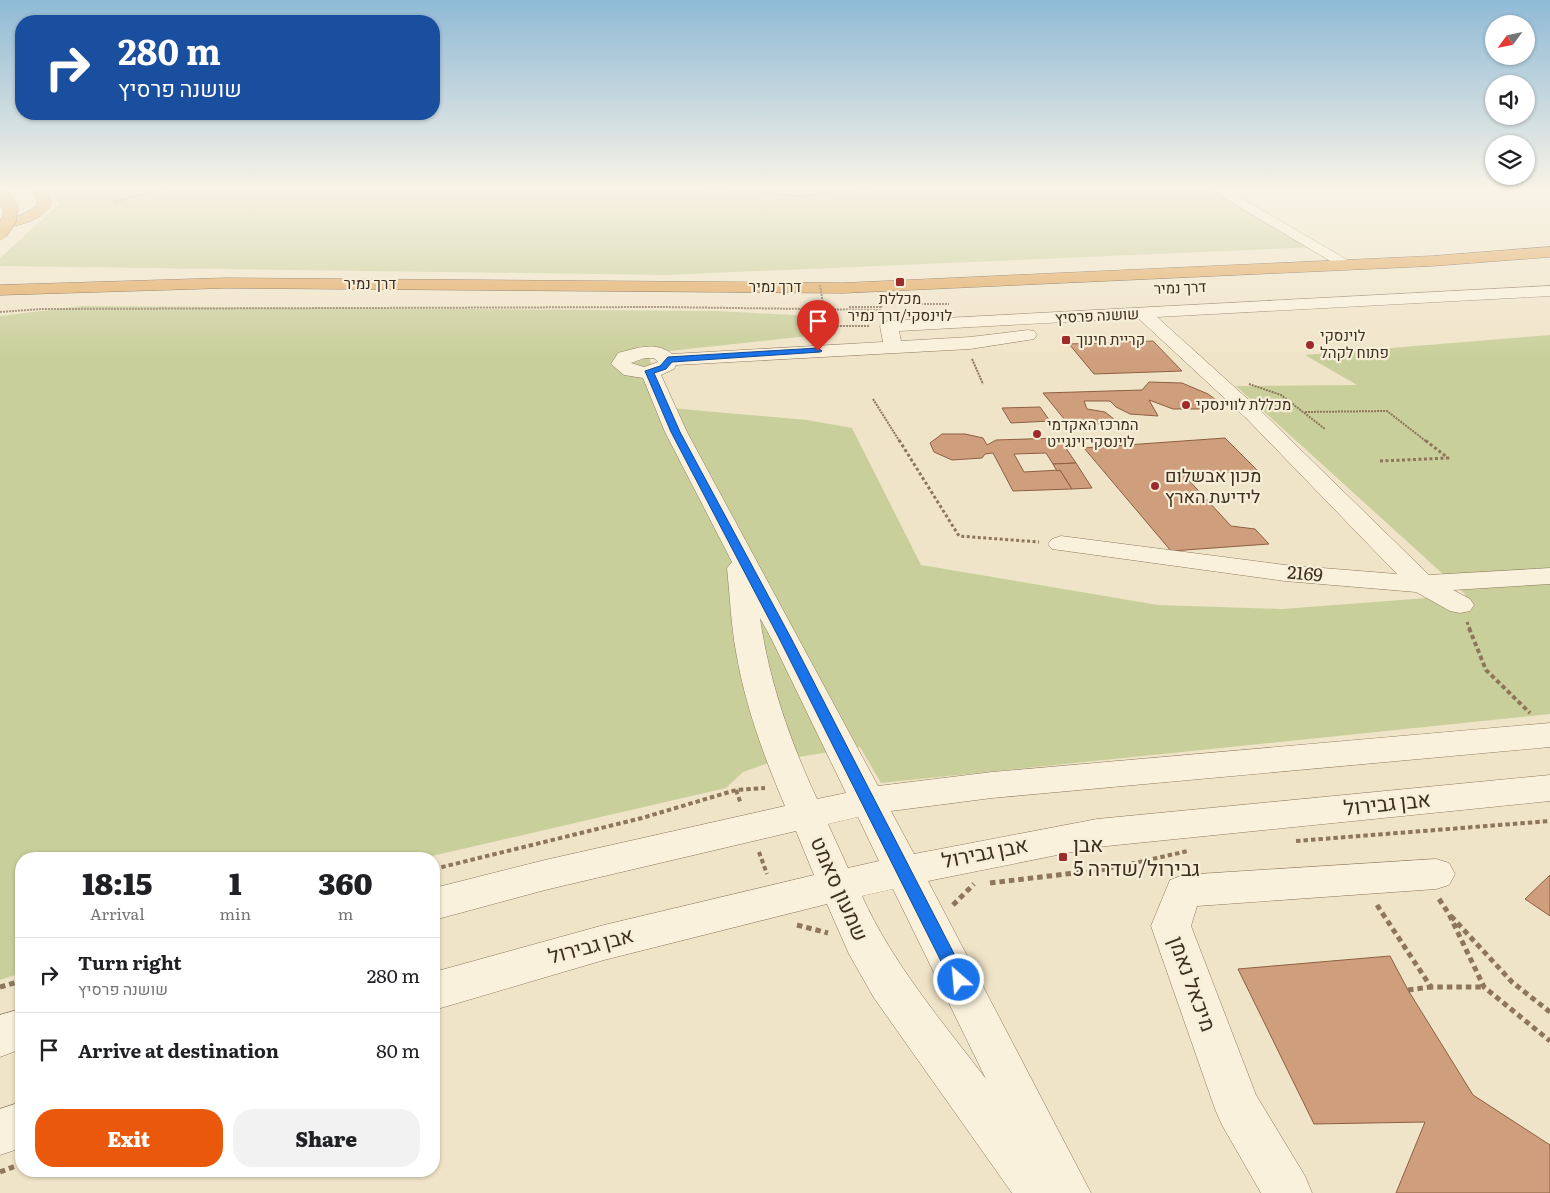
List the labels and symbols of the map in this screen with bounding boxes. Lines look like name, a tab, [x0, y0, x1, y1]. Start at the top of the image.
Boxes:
north arrow	[1485, 15, 1535, 65]
street label: דרך נמיר	[344, 271, 396, 294]
street label: דרך נמיר	[749, 274, 801, 297]
street label: דרך נמיר	[1153, 274, 1207, 299]
marker: מכללת לוינסקי/דרך נמיר	[894, 276, 906, 288]
place label: מכללת לוינסקי/דרך נמיר	[848, 286, 952, 326]
pin	[797, 300, 839, 351]
street label: שושנה פרסיץ	[1054, 301, 1140, 328]
place label: לוינסקי פתוח לקהל	[1320, 323, 1389, 363]
place label: קריית חינוך	[1076, 327, 1145, 350]
marker: קריית חינוך	[1060, 334, 1072, 346]
marker: לוינסקי פתוח לקהל	[1304, 339, 1316, 351]
place label: מכללת לווינסקי	[1196, 392, 1291, 415]
marker: מכללת לווינסקי	[1180, 399, 1192, 411]
place label: המרכז האקדמי לוינסקי־וינגייט	[1047, 412, 1139, 452]
marker: המרכז האקדמי לוינסקי־וינגייט	[1031, 428, 1043, 440]
place label: מכון אבשלום לידיעת הארץ	[1165, 461, 1262, 509]
marker: מכון אבשלום לידיעת הארץ	[1149, 480, 1161, 492]
street label: 2169	[1286, 558, 1324, 588]
street label: אבן גבירול	[1342, 782, 1432, 822]
street label: אבן גבירול	[939, 827, 1030, 874]
place label: אבן גבירול/שדרה 5	[1073, 827, 1200, 882]
street label: שמעון סאמט	[804, 831, 878, 945]
marker: אבן גבירול/שדרה 5	[1057, 851, 1069, 863]
street label: אבן גבירול	[544, 917, 637, 970]
street label: מיכאל נאמן	[1163, 931, 1226, 1035]
position arrow	[932, 953, 984, 1005]

